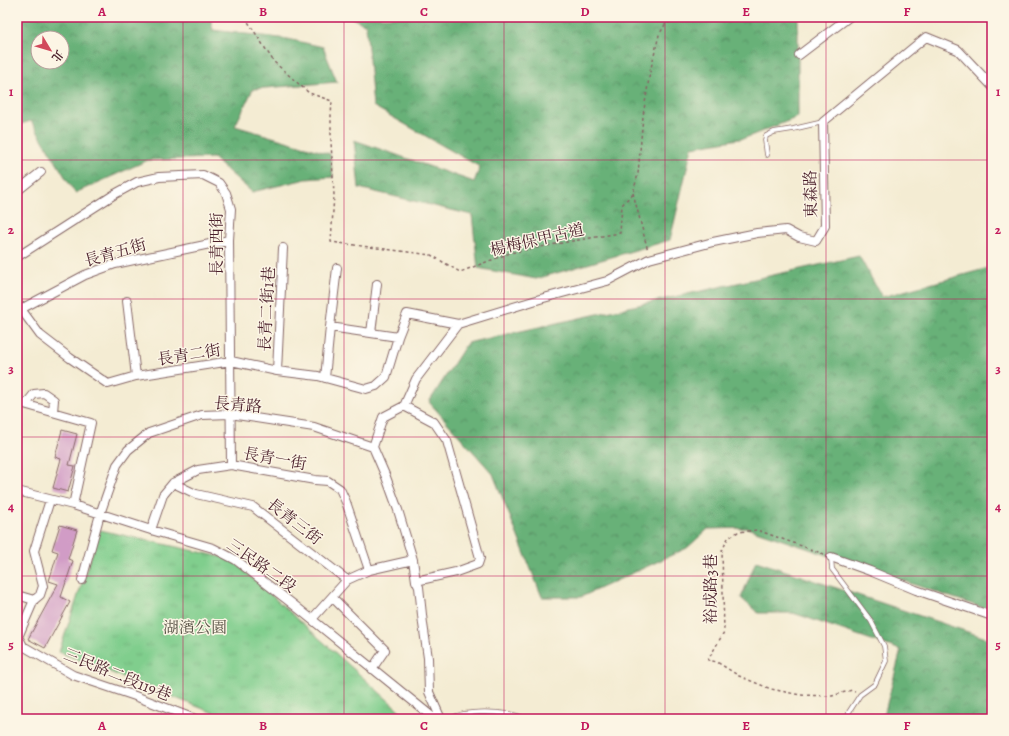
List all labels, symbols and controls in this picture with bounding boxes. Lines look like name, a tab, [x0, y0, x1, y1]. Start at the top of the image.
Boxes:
text: A	[97, 3, 107, 20]
text: B	[259, 3, 267, 20]
text: C	[420, 3, 428, 20]
text: D	[580, 3, 590, 20]
text: E	[742, 3, 750, 20]
text: F	[904, 3, 911, 20]
north arrow	[30, 30, 70, 70]
text: 北	[48, 47, 67, 65]
text: 1	[9, 83, 14, 100]
text: 1	[996, 83, 1001, 100]
street label: 東森路	[800, 170, 822, 218]
street label: 長青西街	[206, 212, 228, 276]
street label: 楊梅保甲古道	[488, 218, 586, 261]
text: 2	[8, 221, 15, 238]
text: 2	[995, 221, 1002, 238]
street label: 長青五街	[81, 234, 149, 272]
street label: 長青二街1巷	[254, 266, 280, 352]
street label: 長青二街	[156, 339, 222, 371]
text: 3	[8, 360, 14, 377]
text: 3	[995, 360, 1001, 377]
street label: 長青路	[213, 392, 263, 418]
street label: 長青一街	[241, 443, 308, 475]
street label: 長青三街	[262, 493, 326, 550]
text: 4	[8, 498, 14, 515]
text: 4	[995, 498, 1001, 515]
street label: 三民路二段	[222, 534, 301, 598]
street label: 裕成路3巷	[700, 554, 722, 624]
park label: 湖濱公園	[163, 617, 227, 639]
text: 5	[8, 636, 14, 653]
text: 5	[995, 636, 1001, 653]
street label: 三民路二段119巷	[61, 643, 175, 707]
text: A	[97, 717, 107, 734]
text: B	[259, 717, 267, 734]
text: C	[420, 717, 428, 734]
text: D	[580, 717, 590, 734]
text: E	[742, 717, 750, 734]
text: F	[904, 717, 911, 734]

